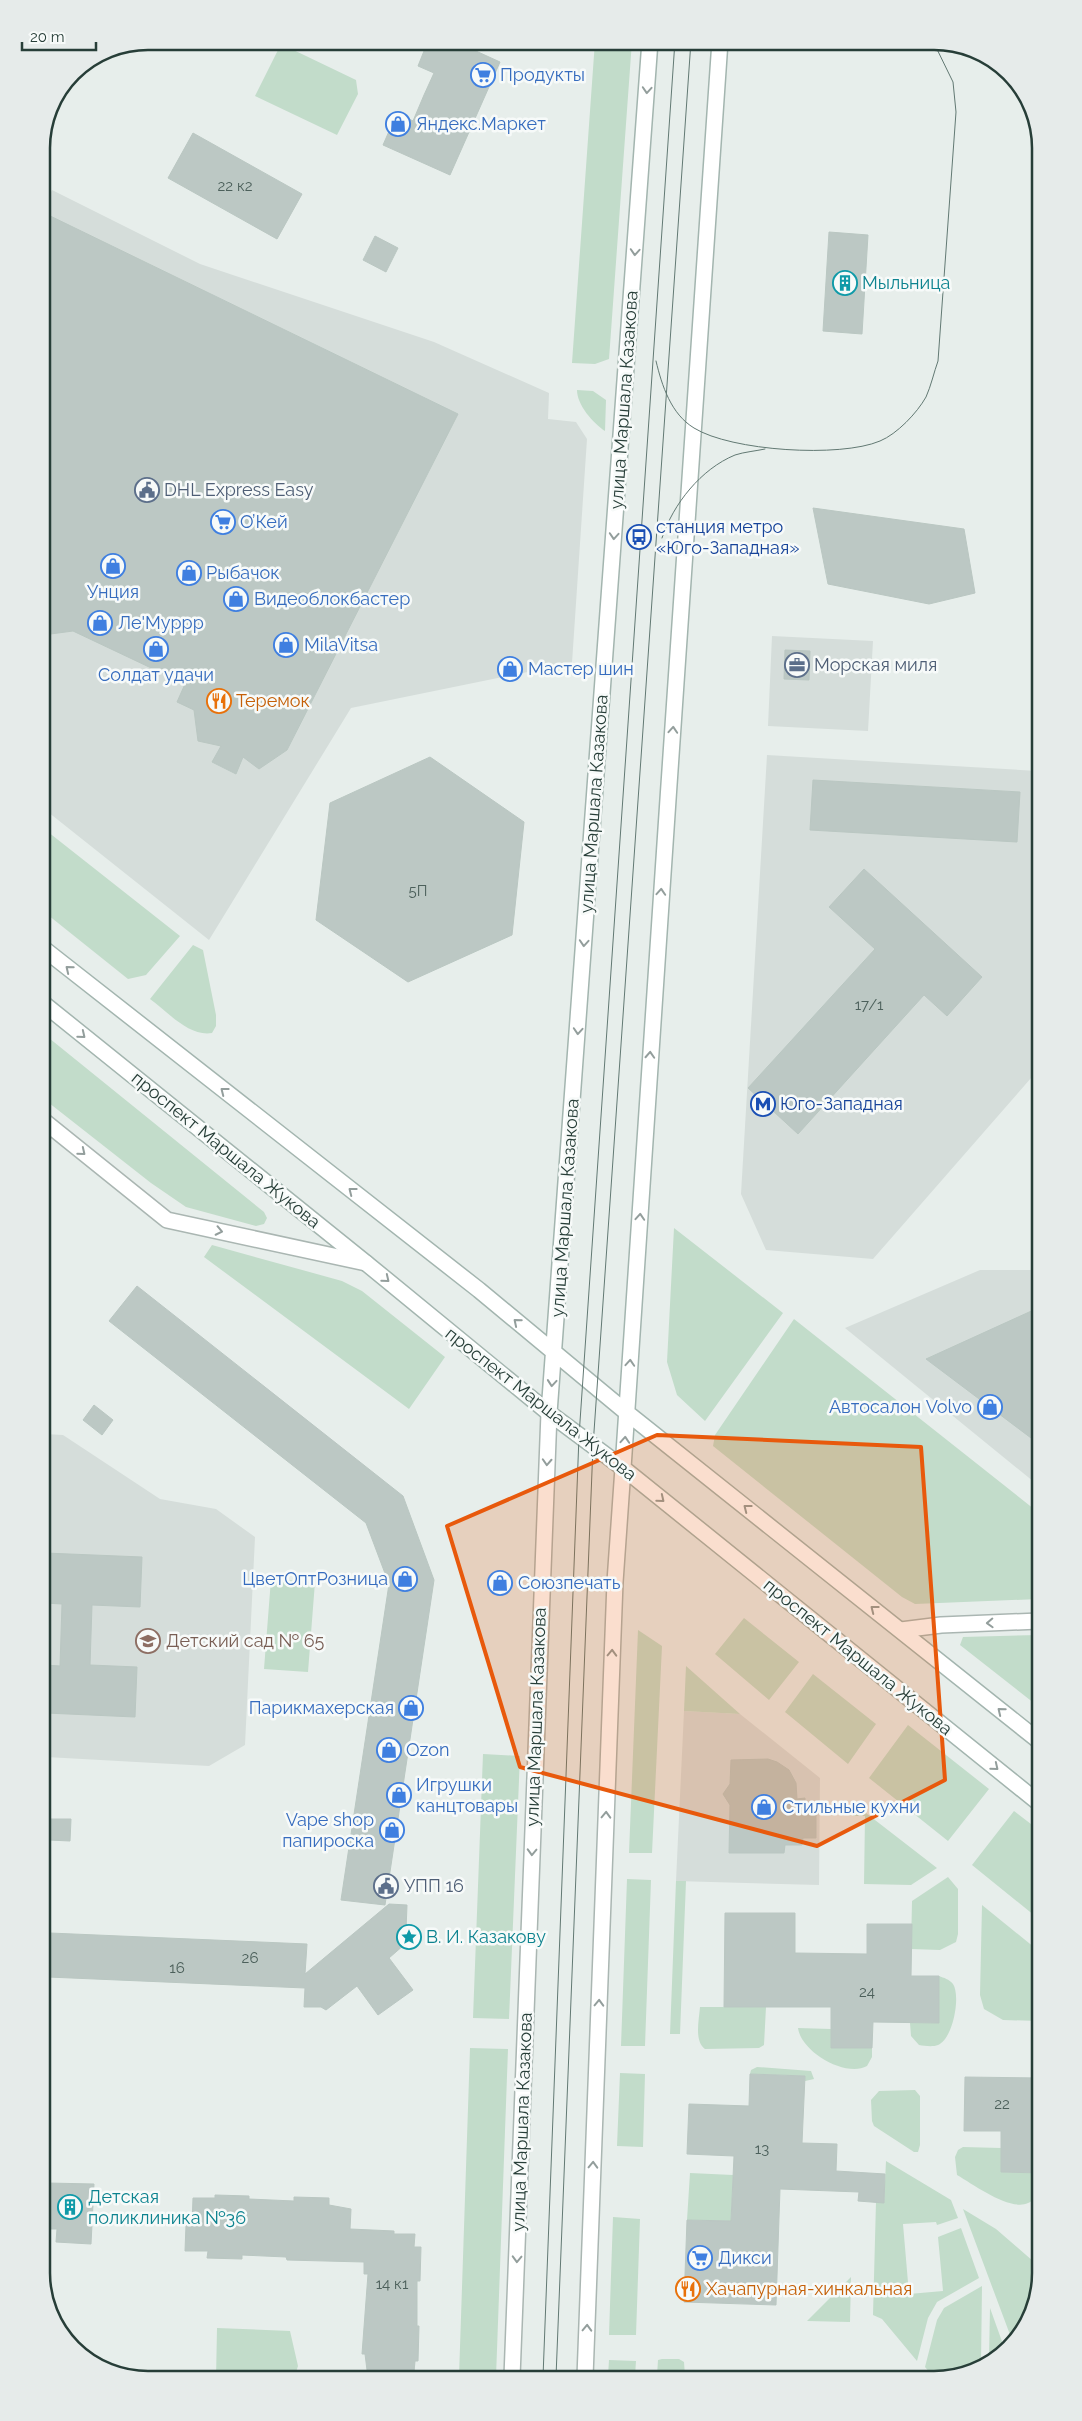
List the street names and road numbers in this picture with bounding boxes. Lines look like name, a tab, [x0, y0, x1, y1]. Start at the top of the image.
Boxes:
street label: улица Маршала Казакова	[605, 290, 642, 510]
street label: улица Маршала Казакова	[575, 694, 612, 914]
street label: проспект Маршала Жукова	[128, 1067, 325, 1232]
street label: улица Маршала Казакова	[546, 1098, 583, 1318]
street label: проспект Маршала Жукова	[442, 1323, 641, 1485]
street label: проспект Маршала Жукова	[760, 1574, 957, 1739]
street label: улица Маршала Казакова	[521, 1607, 550, 1827]
street label: улица Маршала Казакова	[507, 2012, 536, 2232]

